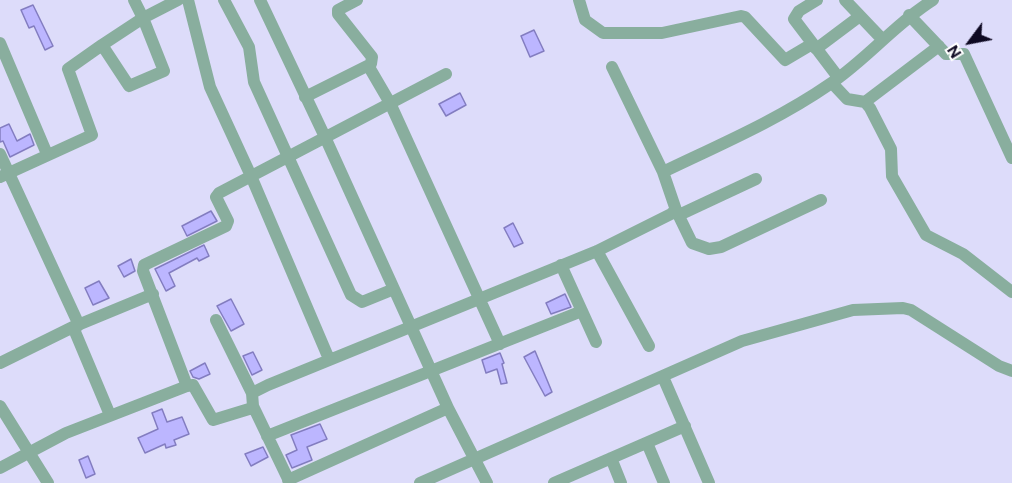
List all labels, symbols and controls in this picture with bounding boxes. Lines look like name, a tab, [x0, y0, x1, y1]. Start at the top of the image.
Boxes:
north arrow	[940, 12, 1000, 72]
text: N	[942, 41, 966, 62]

